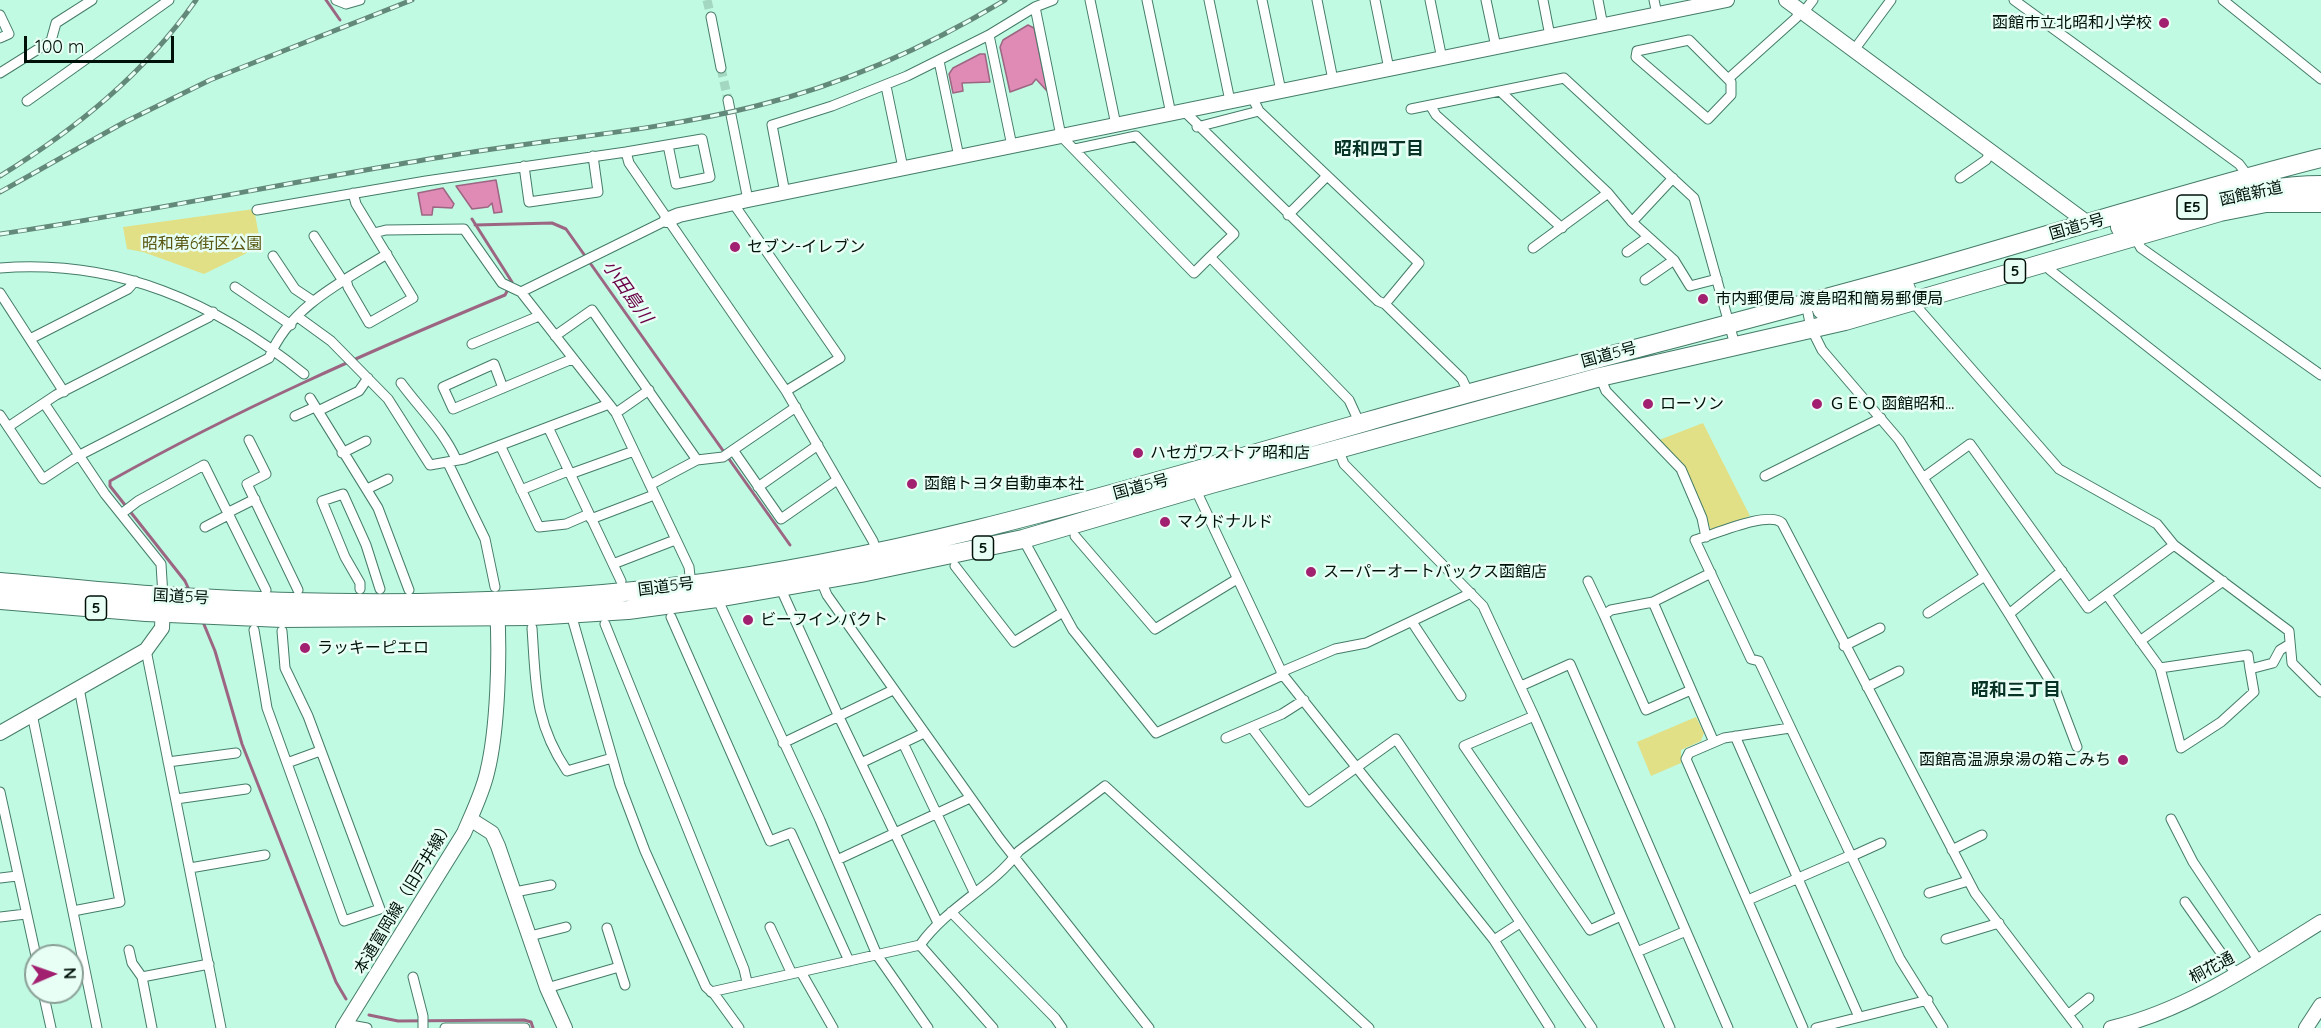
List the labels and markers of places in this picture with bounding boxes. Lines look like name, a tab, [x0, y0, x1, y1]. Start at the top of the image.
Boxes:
place label: 函館市立北昭和小学校	[1992, 13, 2152, 33]
marker: 函館市立北昭和小学校	[2157, 16, 2171, 30]
place label: セブン-イレブン	[747, 237, 865, 257]
marker: セブン-イレブン	[728, 240, 742, 254]
place label: 市内郵便局 渡島昭和簡易郵便局	[1715, 289, 1943, 309]
marker: 市内郵便局 渡島昭和簡易郵便局	[1696, 292, 1710, 306]
place label: ローソン	[1660, 394, 1724, 414]
place label: ＧＥＯ 函館昭和…	[1829, 394, 1954, 414]
marker: ローソン	[1641, 397, 1655, 411]
marker: ＧＥＯ 函館昭和…	[1810, 397, 1824, 411]
place label: ハセガワストア昭和店	[1150, 443, 1310, 463]
marker: ハセガワストア昭和店	[1131, 446, 1145, 460]
place label: 函館トヨタ自動車本社	[924, 474, 1084, 494]
marker: 函館トヨタ自動車本社	[905, 477, 919, 491]
place label: マクドナルド	[1177, 512, 1273, 532]
marker: マクドナルド	[1158, 515, 1172, 529]
place label: スーパーオートバックス函館店	[1323, 562, 1547, 582]
marker: スーパーオートバックス函館店	[1304, 565, 1318, 579]
place label: ビーフインパクト	[760, 610, 888, 630]
marker: ビーフインパクト	[741, 613, 755, 627]
place label: ラッキーピエロ	[317, 638, 429, 658]
marker: ラッキーピエロ	[298, 641, 312, 655]
place label: 函館高温源泉湯の箱こみち	[1919, 750, 2111, 770]
marker: 函館高温源泉湯の箱こみち	[2116, 753, 2130, 767]

